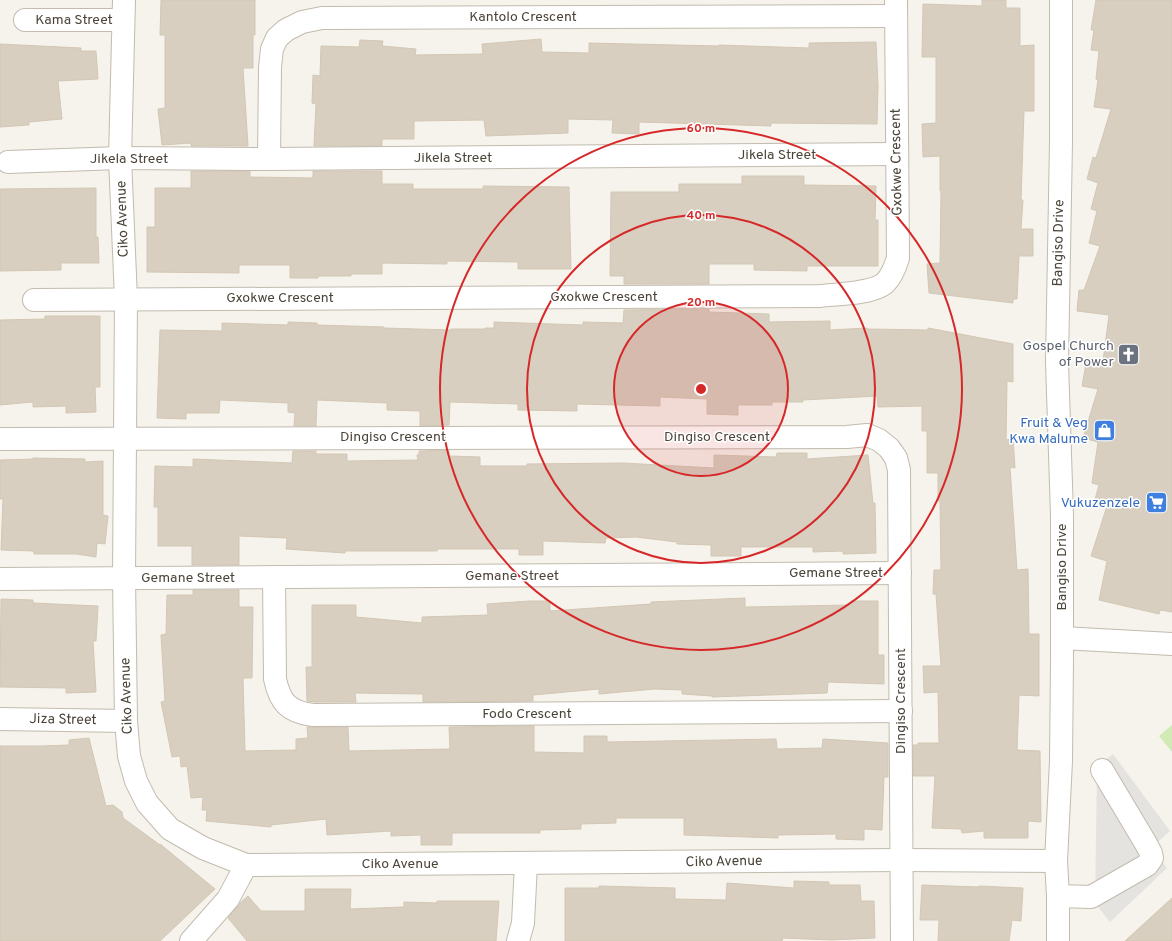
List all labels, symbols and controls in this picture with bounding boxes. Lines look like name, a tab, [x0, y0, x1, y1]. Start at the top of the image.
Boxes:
street label: Kantolo Crescent	[469, 9, 577, 26]
street label: Kama Street	[35, 12, 113, 29]
street label: Gxokwe Crescent	[888, 108, 906, 216]
text: 60 m	[687, 121, 715, 137]
street label: Jikela Street	[738, 147, 816, 164]
street label: Jikela Street	[414, 150, 492, 167]
street label: Jikela Street	[90, 151, 168, 168]
street label: Ciko Avenue	[113, 180, 133, 258]
street label: Bangiso Drive	[1050, 199, 1068, 287]
text: 40 m	[686, 208, 716, 224]
street label: Gxokwe Crescent	[550, 289, 658, 306]
street label: Gxokwe Crescent	[226, 290, 334, 307]
text: 20 m	[687, 295, 715, 311]
place label: Gospel Church of Power	[1023, 338, 1115, 371]
church icon: Gospel Church of Power	[1116, 341, 1142, 367]
centre of rings	[694, 382, 708, 396]
place label: Fruit & Veg Kwa Malume	[1009, 415, 1088, 448]
shop icon: Fruit & Veg Kwa Malume	[1091, 418, 1117, 444]
street label: Dingiso Crescent	[340, 429, 446, 446]
street label: Dingiso Crescent	[664, 429, 770, 446]
supermarket icon: Vukuzenzele	[1143, 490, 1169, 516]
place label: Vukuzenzele	[1061, 495, 1140, 512]
street label: Bangiso Drive	[1054, 523, 1071, 611]
street label: Gemane Street	[789, 565, 883, 582]
street label: Gemane Street	[465, 568, 559, 585]
street label: Gemane Street	[141, 570, 235, 587]
street label: Dingiso Crescent	[893, 648, 910, 754]
street label: Ciko Avenue	[117, 657, 137, 735]
street label: Fodo Crescent	[482, 706, 572, 723]
street label: Jiza Street	[29, 711, 97, 729]
street label: Ciko Avenue	[685, 853, 763, 871]
street label: Ciko Avenue	[362, 856, 438, 873]

